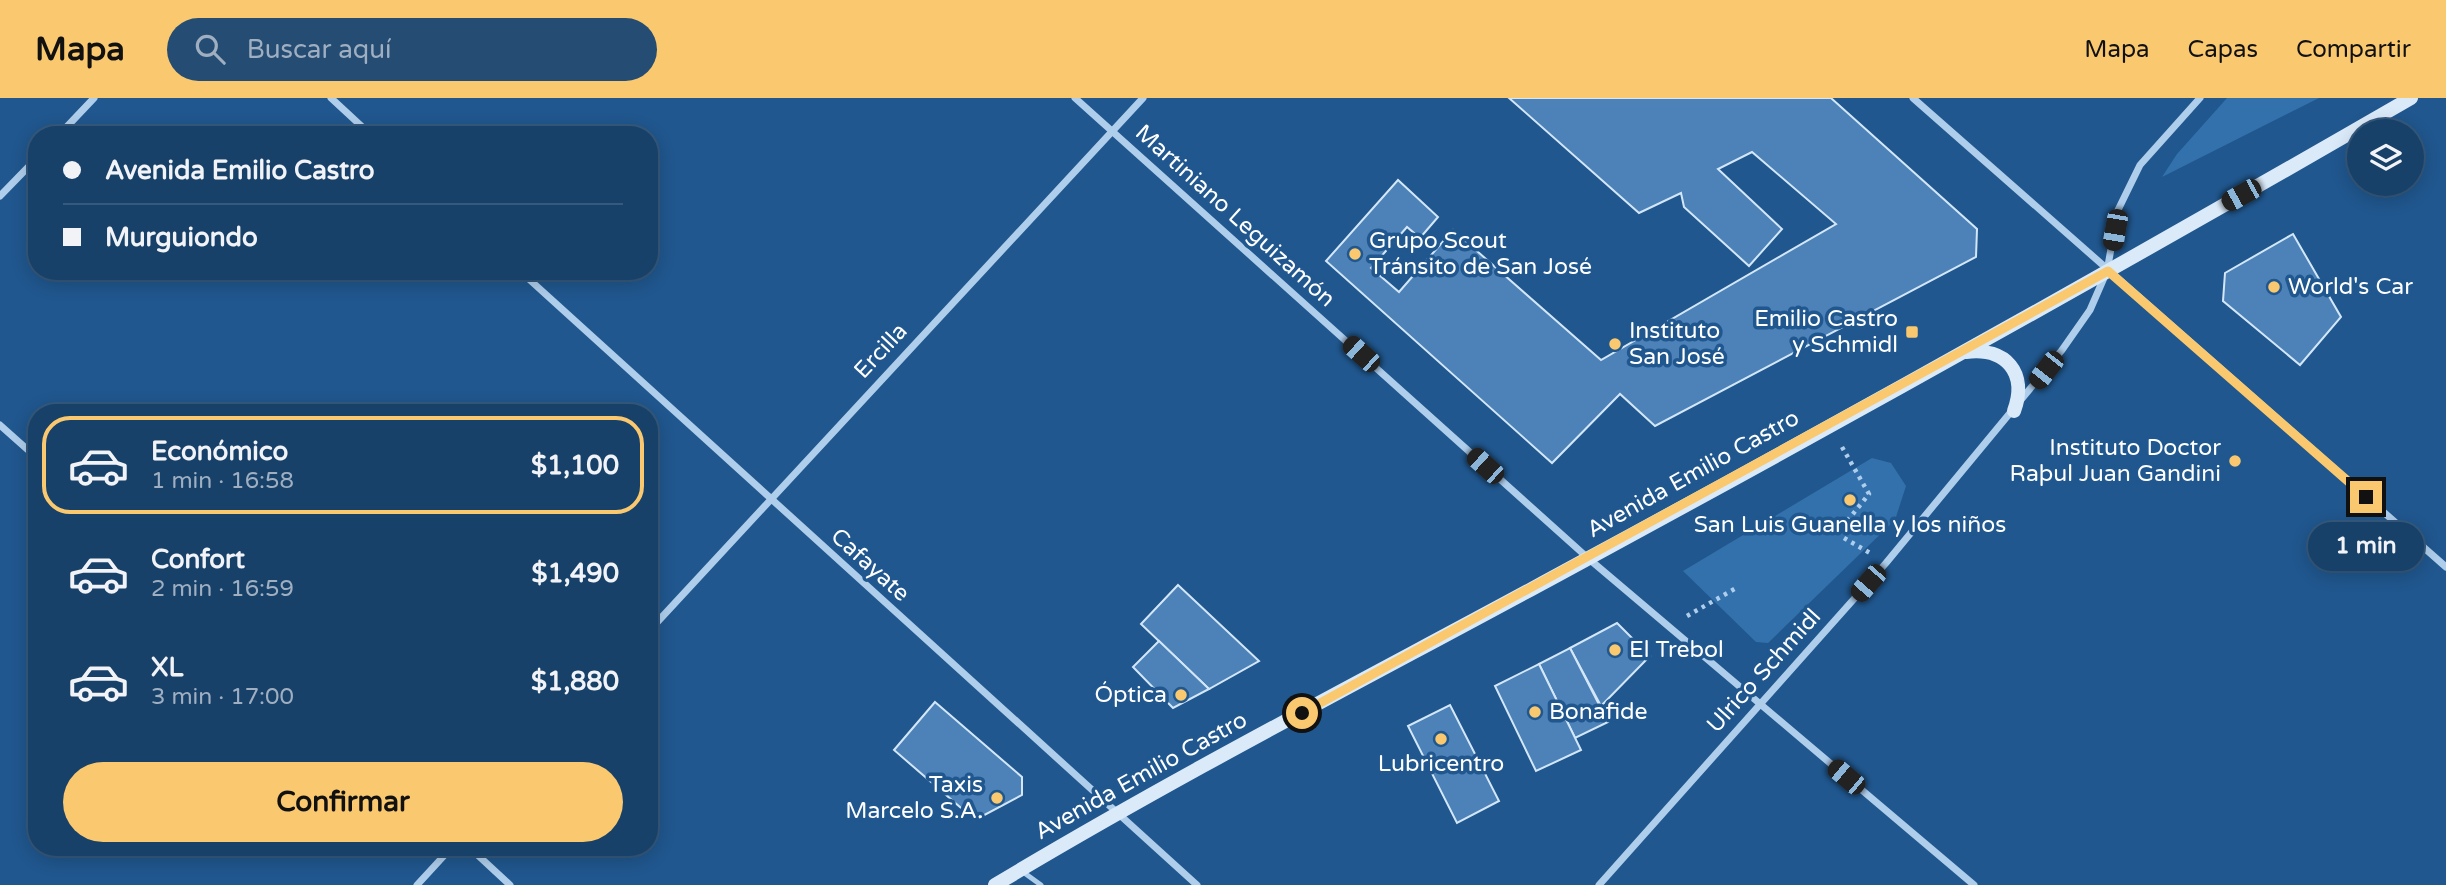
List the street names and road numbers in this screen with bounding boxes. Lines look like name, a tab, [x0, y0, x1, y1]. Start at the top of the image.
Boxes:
street label: Martiniano Leguizamón	[1129, 119, 1341, 313]
street label: Ercilla	[848, 318, 914, 384]
street label: Avenida Emilio Castro	[1582, 404, 1804, 544]
street label: Cafayate	[825, 522, 915, 608]
street label: Ulrico Schmidl	[1701, 603, 1827, 739]
street label: Avenida Emilio Castro	[1030, 706, 1252, 846]

